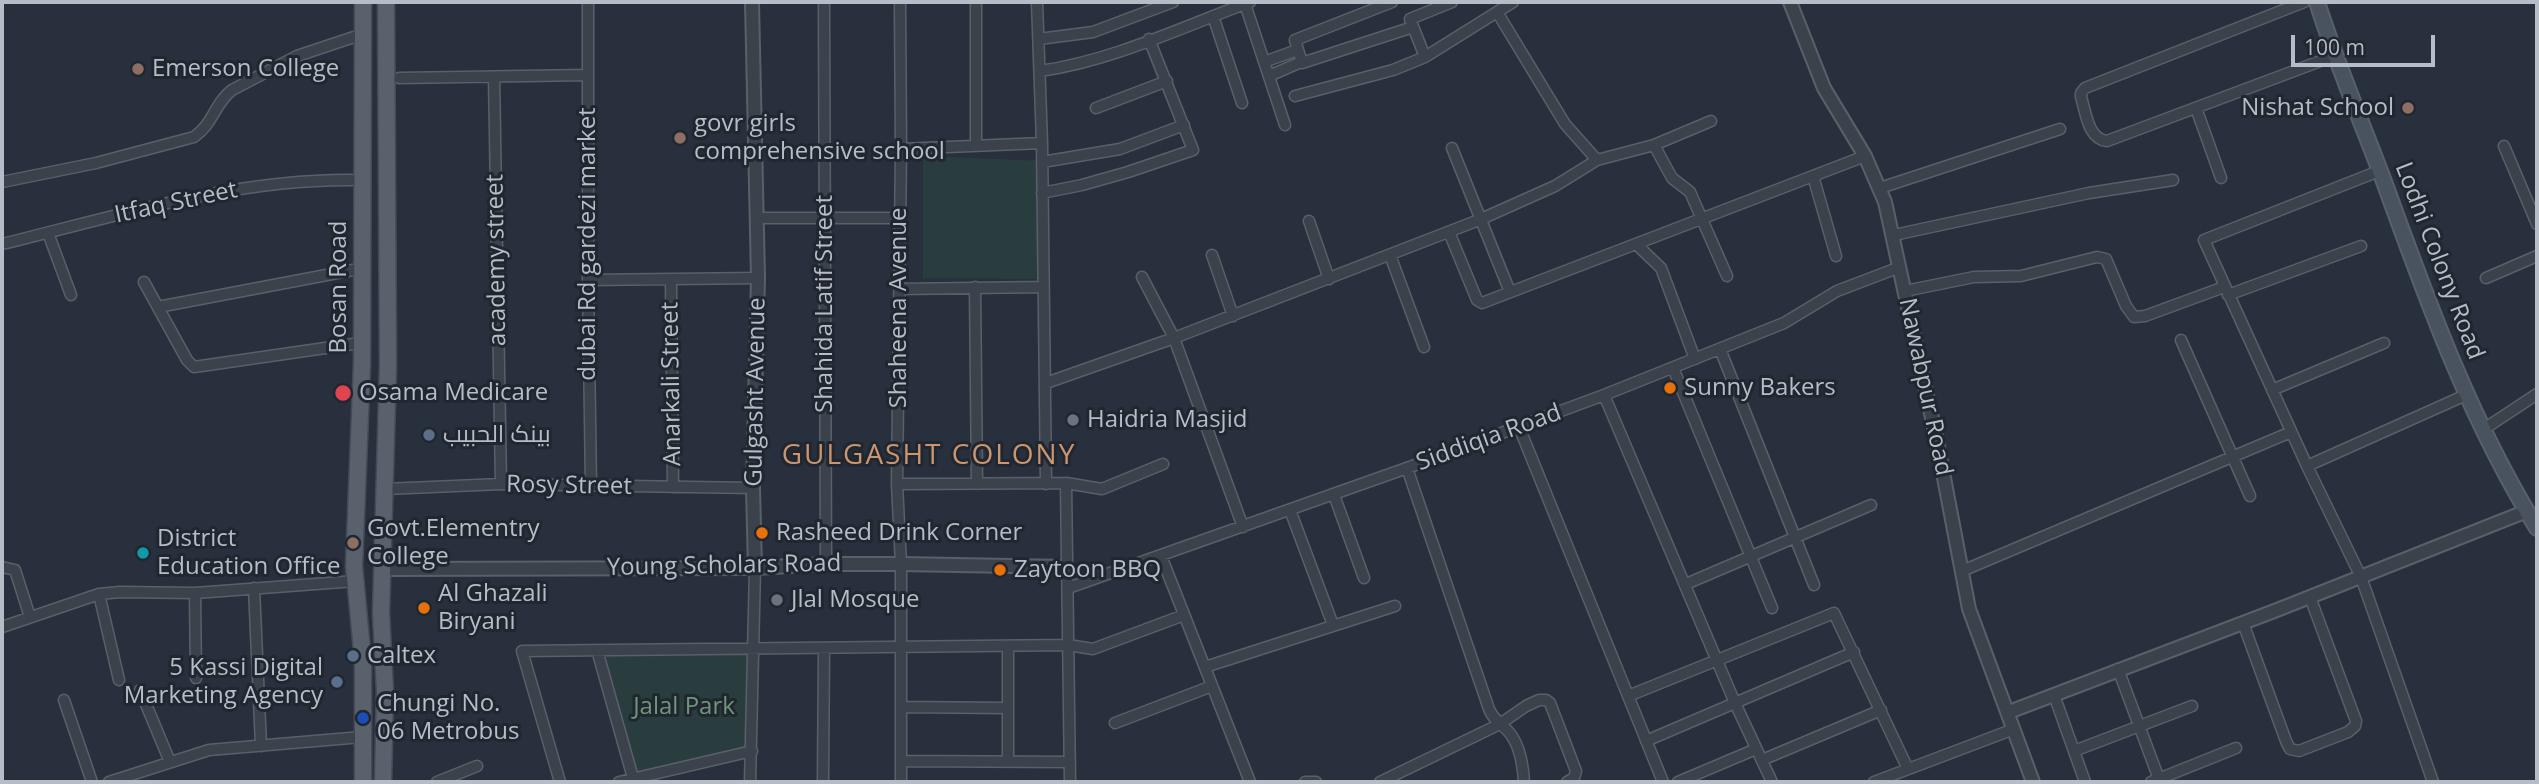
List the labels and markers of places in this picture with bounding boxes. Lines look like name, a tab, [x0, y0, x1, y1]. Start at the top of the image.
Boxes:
place label: Emerson College	[152, 55, 339, 83]
marker: Emerson College	[130, 61, 146, 77]
place label: Nishat School	[2241, 94, 2394, 122]
marker: Nishat School	[2400, 100, 2416, 116]
place label: govr girls comprehensive school	[694, 110, 945, 166]
marker: govr girls comprehensive school	[672, 130, 688, 146]
place label: Sunny Bakers	[1684, 374, 1836, 402]
place label: Osama Medicare	[359, 379, 548, 407]
marker: Sunny Bakers	[1662, 380, 1678, 396]
marker: Osama Medicare	[333, 383, 353, 403]
place label: Haidria Masjid	[1087, 406, 1247, 434]
marker: Haidria Masjid	[1065, 412, 1081, 428]
place label: بينک الحبيب	[443, 421, 551, 449]
marker: بينک الحبيب	[421, 427, 437, 443]
place label: Govt.Elementry College	[367, 515, 539, 571]
place label: Rasheed Drink Corner	[776, 519, 1022, 547]
place label: District Education Office	[157, 525, 340, 581]
marker: Rasheed Drink Corner	[754, 525, 770, 541]
marker: Govt.Elementry College	[345, 535, 361, 551]
marker: District Education Office	[135, 545, 151, 561]
place label: Zaytoon BBQ	[1014, 556, 1161, 584]
marker: Zaytoon BBQ	[992, 562, 1008, 578]
place label: Al Ghazali Biryani	[438, 580, 548, 636]
place label: Jlal Mosque	[791, 586, 919, 614]
marker: Jlal Mosque	[769, 592, 785, 608]
marker: Al Ghazali Biryani	[416, 600, 432, 616]
place label: Caltex	[367, 642, 436, 670]
marker: Caltex	[345, 648, 361, 664]
place label: 5 Kassi Digital Marketing Agency	[124, 654, 323, 710]
marker: 5 Kassi Digital Marketing Agency	[329, 674, 345, 690]
place label: Chungi No. 06 Metrobus	[377, 690, 519, 746]
marker: Chungi No. 06 Metrobus	[355, 710, 371, 726]

